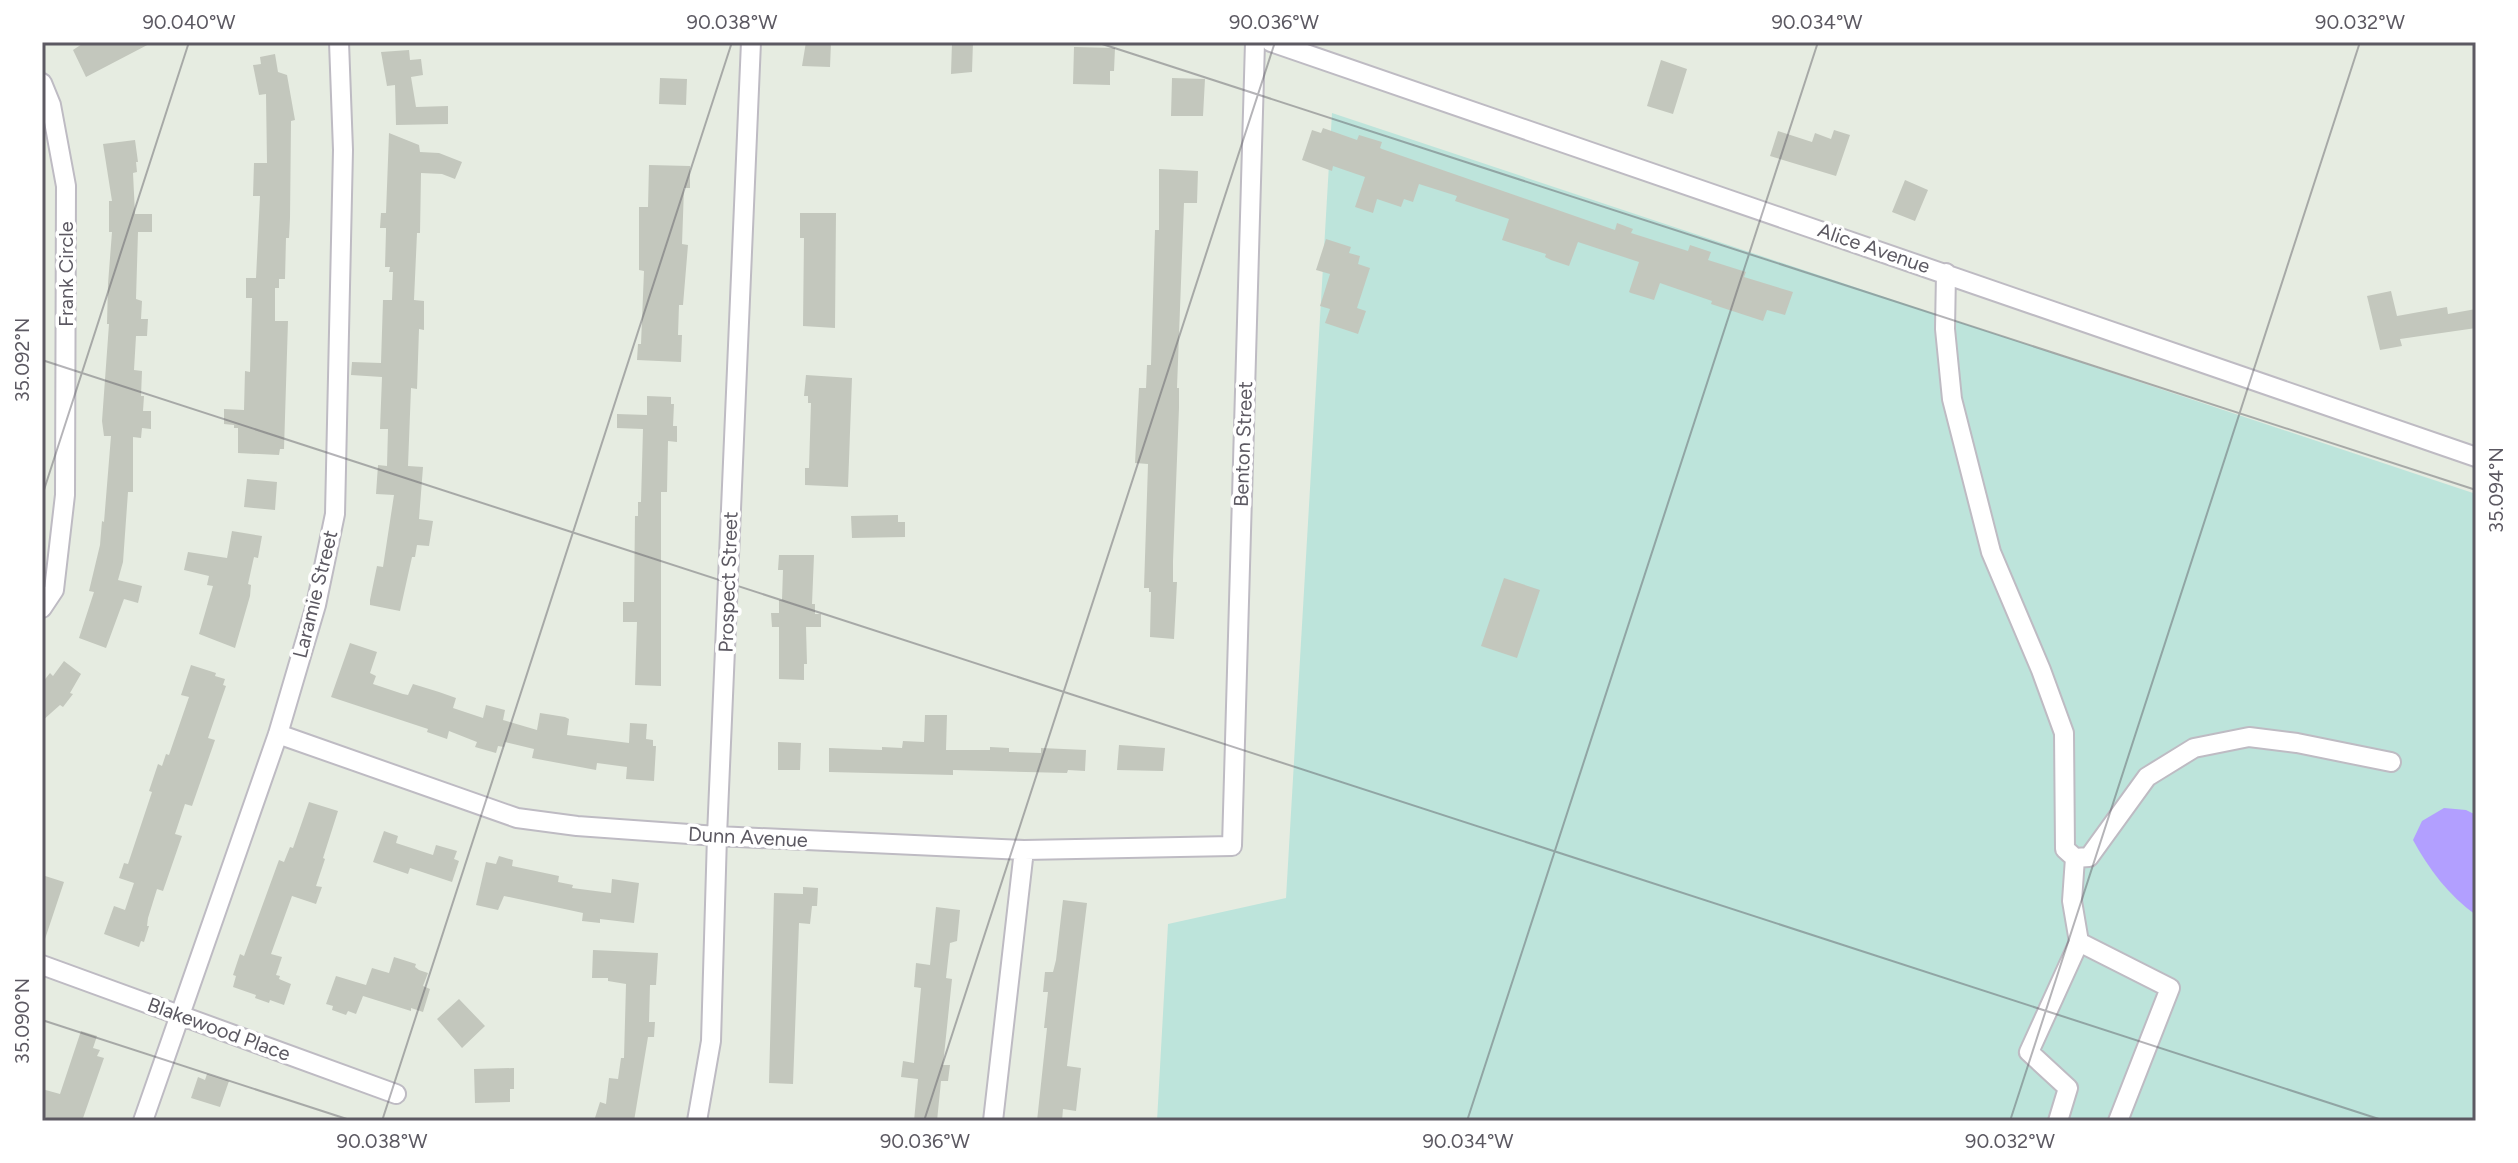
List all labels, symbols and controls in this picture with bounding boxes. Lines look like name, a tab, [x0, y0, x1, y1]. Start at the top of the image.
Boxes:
text: 90.040°W	[143, 10, 235, 34]
text: 90.038°W	[687, 10, 777, 34]
text: 90.036°W	[1229, 10, 1319, 34]
text: 90.034°W	[1772, 10, 1863, 34]
text: 90.032°W	[2315, 10, 2405, 34]
street label: Alice Avenue	[1815, 218, 1933, 278]
street label: Frank Circle	[54, 221, 78, 327]
text: 35.092°N	[10, 318, 34, 402]
street label: Benton Street	[1229, 381, 1257, 507]
text: 35.094°N	[2484, 447, 2508, 533]
street label: Prospect Street	[714, 511, 742, 653]
street label: Laramie Street	[287, 527, 343, 661]
street label: Dunn Avenue	[688, 822, 809, 852]
text: 35.090°N	[10, 978, 34, 1064]
street label: Blakewood Place	[144, 992, 294, 1066]
text: 90.038°W	[337, 1129, 427, 1153]
text: 90.036°W	[880, 1129, 970, 1153]
text: 90.034°W	[1423, 1129, 1514, 1153]
text: 90.032°W	[1965, 1129, 2055, 1153]

